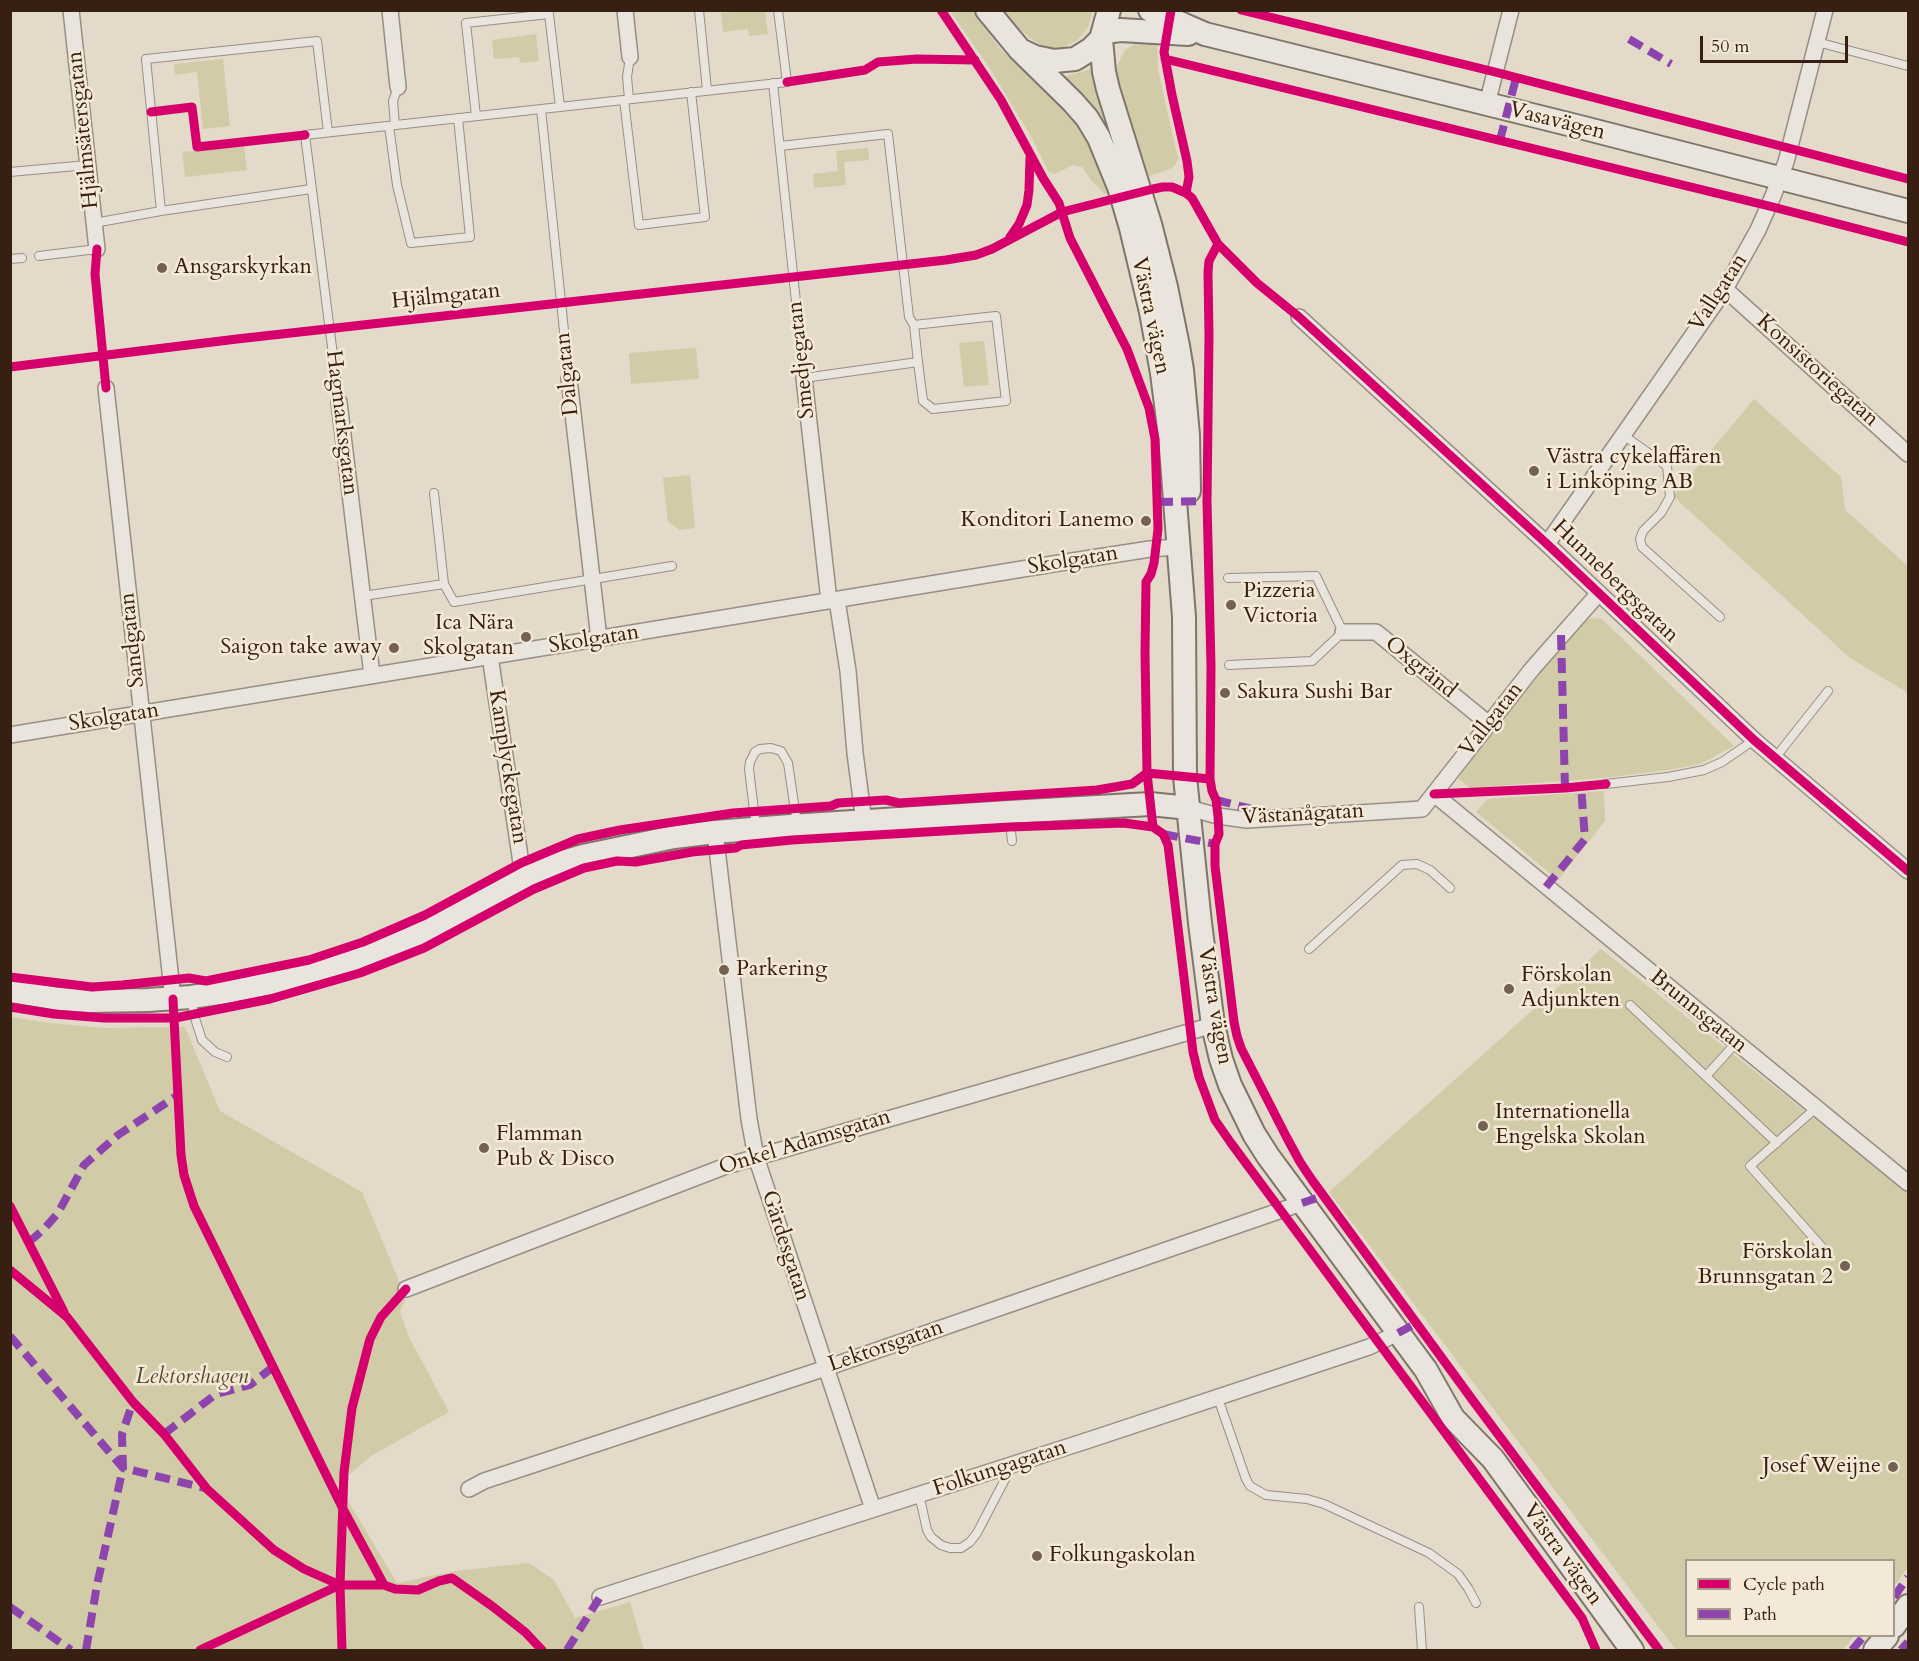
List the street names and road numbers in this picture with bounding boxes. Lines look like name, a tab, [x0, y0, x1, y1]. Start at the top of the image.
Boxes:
street label: Hjälmsätersgatan	[63, 50, 105, 210]
street label: Vasavägen	[1506, 97, 1608, 147]
street label: Vallgatan	[1684, 249, 1754, 337]
street label: Västra vägen	[1125, 255, 1175, 377]
street label: Hjälmgatan	[390, 278, 502, 316]
street label: Smedjegatan	[783, 300, 821, 420]
street label: Konsistoriegatan	[1750, 309, 1884, 433]
street label: Dalgatan	[550, 331, 586, 417]
street label: Hagmarksgatan	[319, 349, 363, 497]
street label: Hunnebergsgatan	[1546, 515, 1684, 649]
street label: Skolgatan	[1026, 541, 1120, 581]
street label: Sandgatan	[115, 591, 151, 689]
street label: Skolgatan	[547, 620, 641, 660]
street label: Oxgränd	[1379, 631, 1461, 705]
street label: Vallgatan	[1455, 677, 1529, 763]
street label: Kamplyckegatan	[482, 688, 532, 846]
street label: Skolgatan	[67, 698, 161, 738]
street label: Västanågatan	[1241, 799, 1365, 831]
street label: Västra vägen	[1191, 945, 1237, 1067]
street label: Brunnsgatan	[1644, 965, 1752, 1059]
street label: Onkel Adamsgatan	[716, 1104, 894, 1182]
street label: Gärdesgatan	[755, 1187, 815, 1305]
street label: Lektorsgatan	[825, 1315, 947, 1379]
street label: Folkungagatan	[930, 1435, 1070, 1503]
street label: Västra vägen	[1516, 1499, 1608, 1611]

